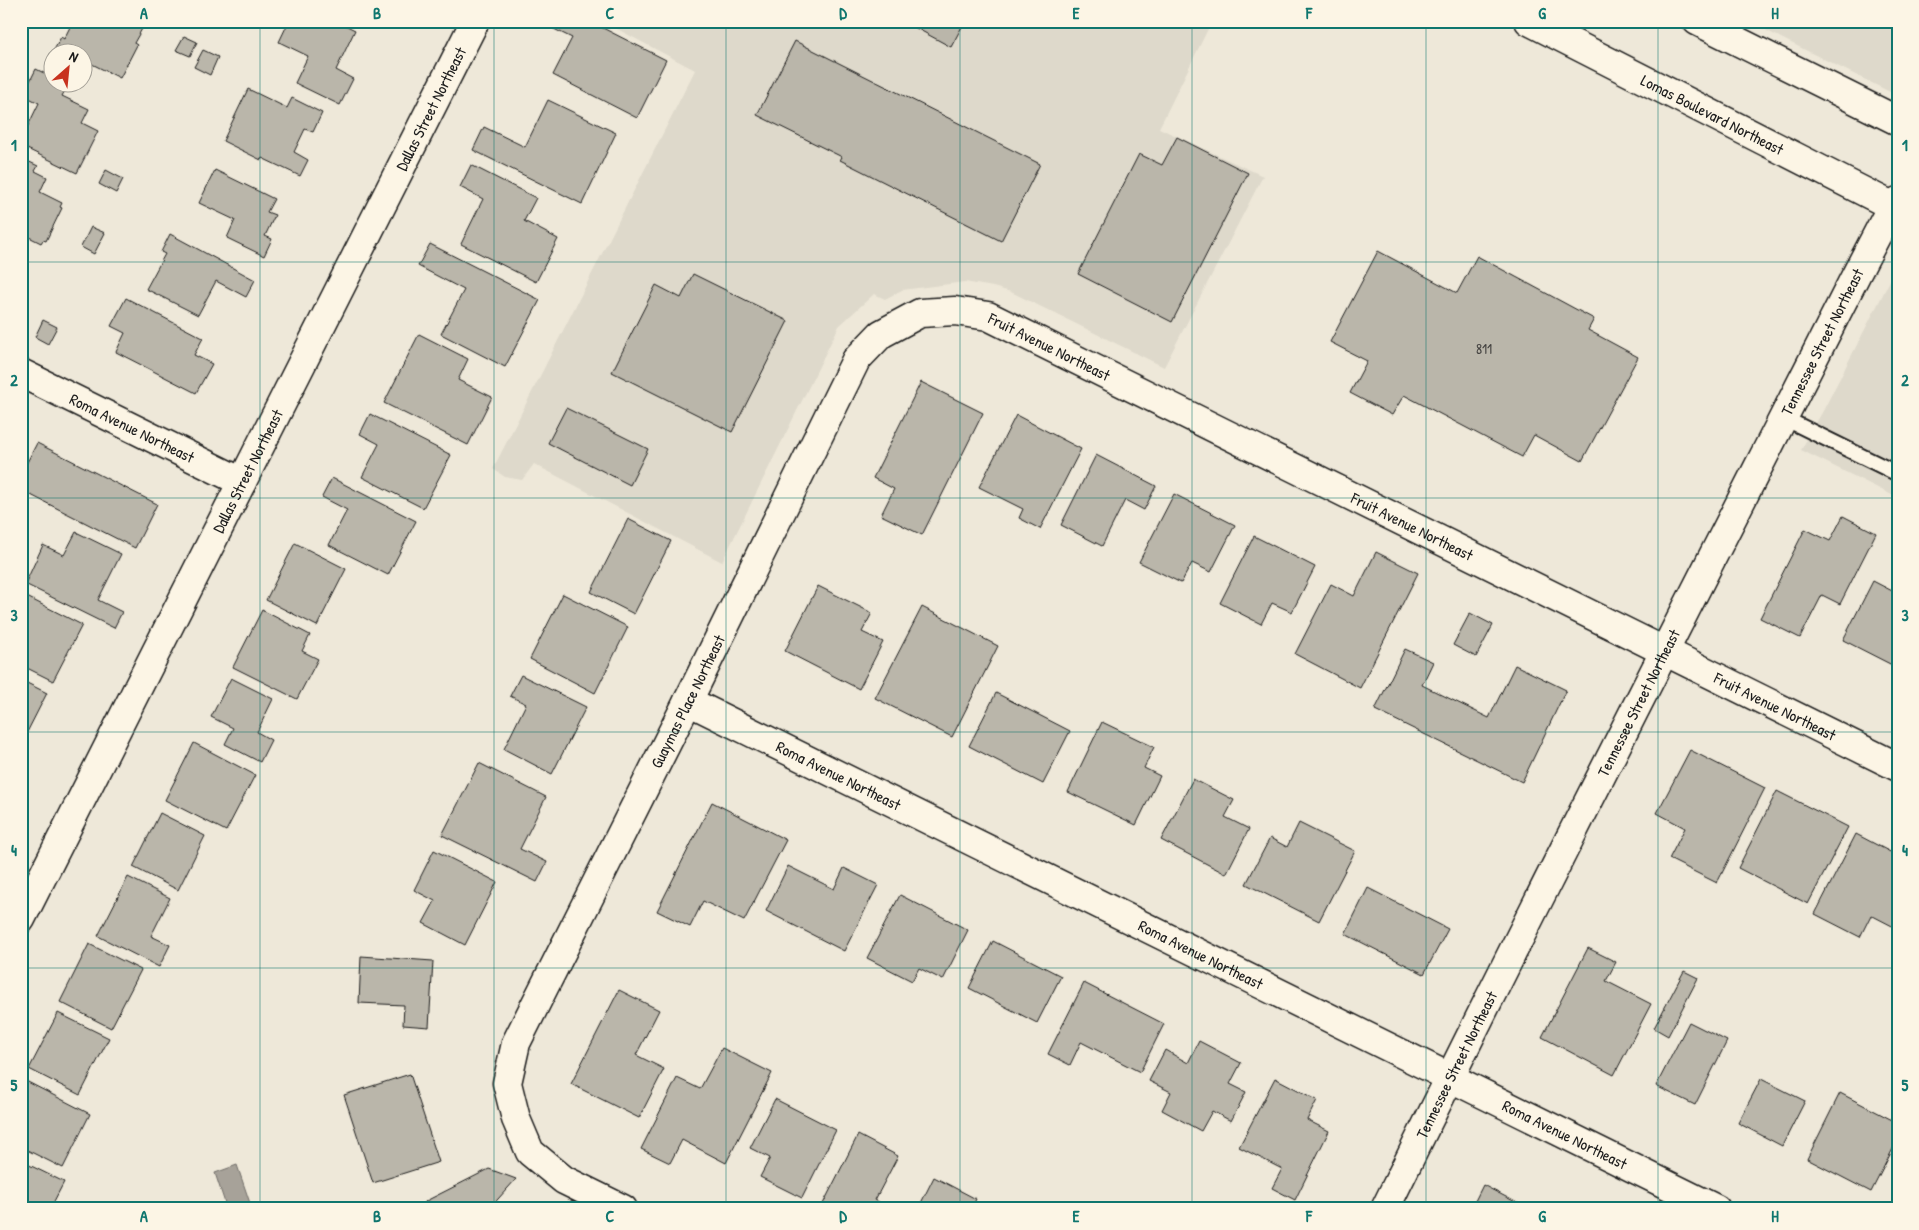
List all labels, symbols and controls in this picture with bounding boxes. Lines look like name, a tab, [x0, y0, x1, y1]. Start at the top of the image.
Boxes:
text: A	[140, 2, 148, 24]
text: B	[373, 2, 381, 24]
text: C	[606, 2, 615, 24]
text: D	[839, 2, 847, 24]
text: E	[1072, 2, 1080, 24]
text: F	[1305, 2, 1313, 24]
text: G	[1538, 2, 1546, 24]
text: H	[1771, 2, 1779, 24]
north arrow	[42, 42, 92, 92]
street label: Dallas Street Northeast	[390, 43, 471, 174]
text: N	[66, 46, 82, 66]
street label: Lomas Boulevard Northeast	[1637, 69, 1788, 160]
text: 1	[11, 134, 17, 156]
text: 1	[1902, 134, 1908, 156]
street label: Tennessee Street Northeast	[1775, 264, 1869, 419]
street label: Fruit Avenue Northeast	[984, 306, 1114, 386]
house number: 811	[1476, 339, 1492, 358]
text: 2	[10, 369, 18, 391]
text: 2	[1901, 369, 1909, 391]
street label: Roma Avenue Northeast	[66, 388, 199, 468]
street label: Dallas Street Northeast	[207, 405, 288, 537]
street label: Fruit Avenue Northeast	[1347, 486, 1477, 566]
text: 3	[10, 604, 18, 626]
text: 3	[1901, 604, 1909, 626]
street label: Tennessee Street Northeast	[1592, 625, 1685, 780]
street label: Guaymas Place Northeast	[645, 631, 730, 772]
street label: Fruit Avenue Northeast	[1710, 666, 1840, 746]
street label: Roma Avenue Northeast	[773, 735, 905, 816]
text: 4	[11, 839, 17, 861]
text: 4	[1902, 839, 1908, 861]
street label: Roma Avenue Northeast	[1135, 914, 1267, 995]
street label: Tennessee Street Northeast	[1410, 987, 1503, 1142]
text: 5	[11, 1074, 18, 1096]
text: 5	[1902, 1074, 1909, 1096]
street label: Roma Avenue Northeast	[1499, 1094, 1631, 1175]
text: A	[140, 1205, 148, 1227]
text: B	[373, 1205, 381, 1227]
text: C	[606, 1205, 615, 1227]
text: D	[839, 1205, 847, 1227]
text: E	[1072, 1205, 1080, 1227]
text: F	[1305, 1205, 1313, 1227]
text: G	[1538, 1205, 1546, 1227]
text: H	[1771, 1205, 1779, 1227]

